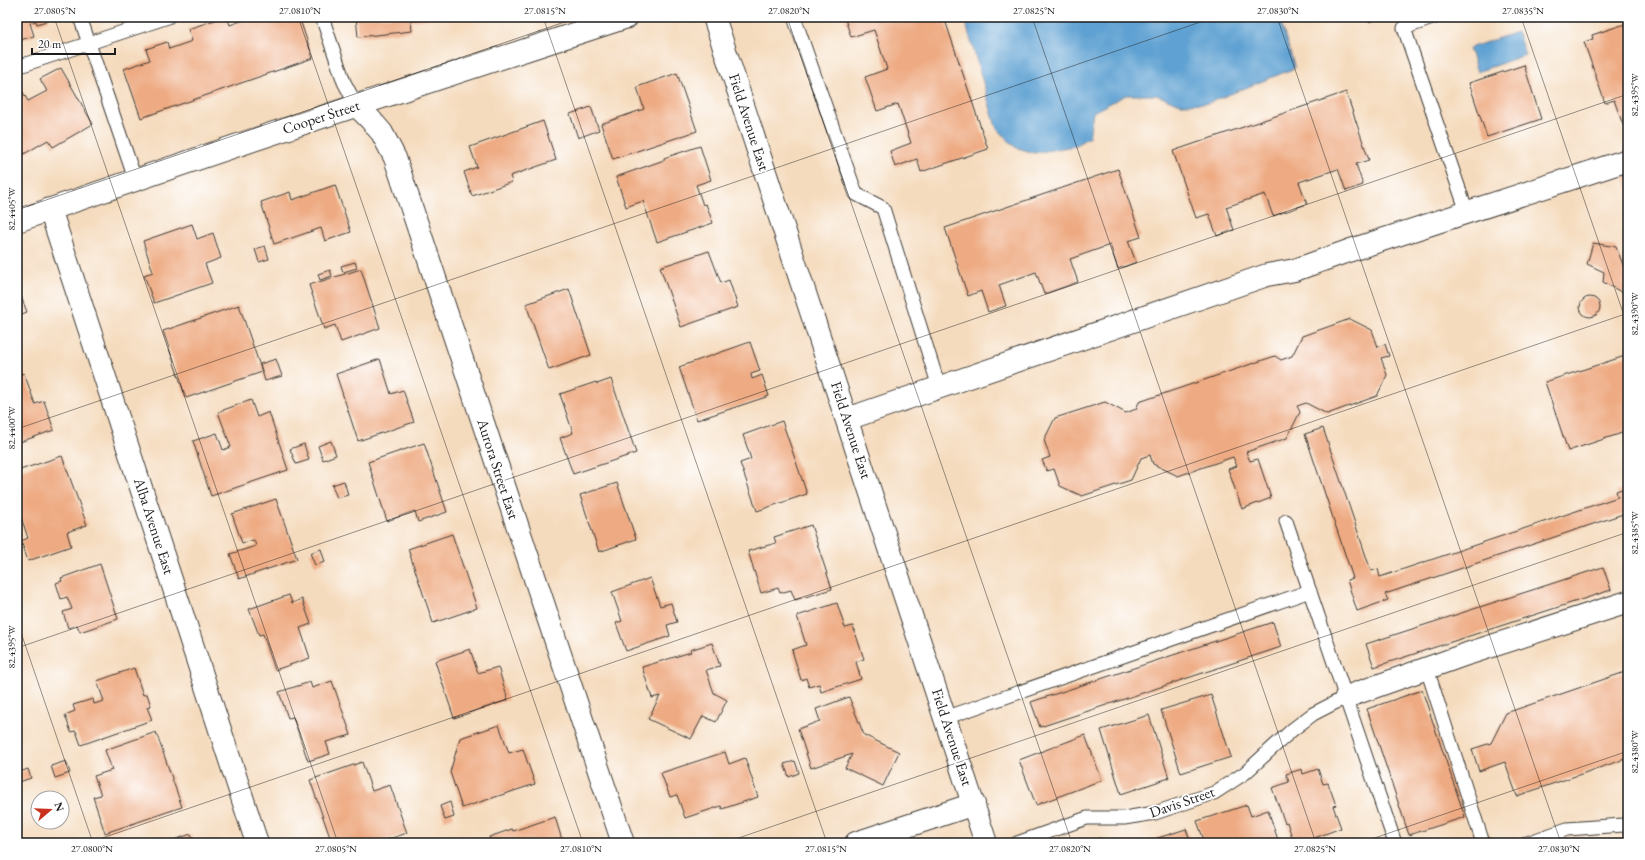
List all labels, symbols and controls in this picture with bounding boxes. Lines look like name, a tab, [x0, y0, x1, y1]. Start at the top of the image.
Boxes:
text: 27.0805°N	[34, 4, 76, 17]
text: 27.0810°N	[279, 4, 321, 17]
text: 27.0815°N	[524, 4, 566, 17]
text: 27.0820°N	[768, 4, 810, 17]
text: 27.0825°N	[1013, 4, 1055, 17]
text: 27.0830°N	[1257, 4, 1299, 17]
text: 27.0835°N	[1502, 4, 1544, 17]
scale bar	[32, 30, 115, 56]
text: 20 m	[38, 36, 62, 52]
street label: Field Avenue East	[725, 71, 774, 173]
text: 82.4395°W	[1628, 73, 1641, 117]
street label: Cooper Street	[280, 95, 362, 138]
text: 82.4405°W	[5, 187, 18, 231]
text: 82.4390°W	[1628, 292, 1641, 336]
street label: Field Avenue East	[827, 379, 876, 481]
text: 82.4400°W	[5, 406, 18, 450]
street label: Aurora Street East	[473, 415, 524, 522]
street label: Alba Avenue East	[130, 474, 179, 577]
text: 82.4385°W	[1628, 511, 1641, 555]
text: 82.4395°W	[5, 625, 18, 669]
street label: Field Avenue East	[928, 686, 977, 788]
text: 82.4380°W	[1628, 730, 1641, 774]
street label: Davis Street	[1147, 781, 1217, 822]
north arrow	[30, 790, 70, 830]
text: N	[51, 800, 68, 813]
text: 27.0800°N	[71, 842, 113, 855]
text: 27.0805°N	[315, 842, 357, 855]
text: 27.0810°N	[560, 842, 602, 855]
text: 27.0815°N	[805, 842, 847, 855]
text: 27.0820°N	[1049, 842, 1091, 855]
text: 27.0825°N	[1294, 842, 1336, 855]
text: 27.0830°N	[1538, 842, 1580, 855]

